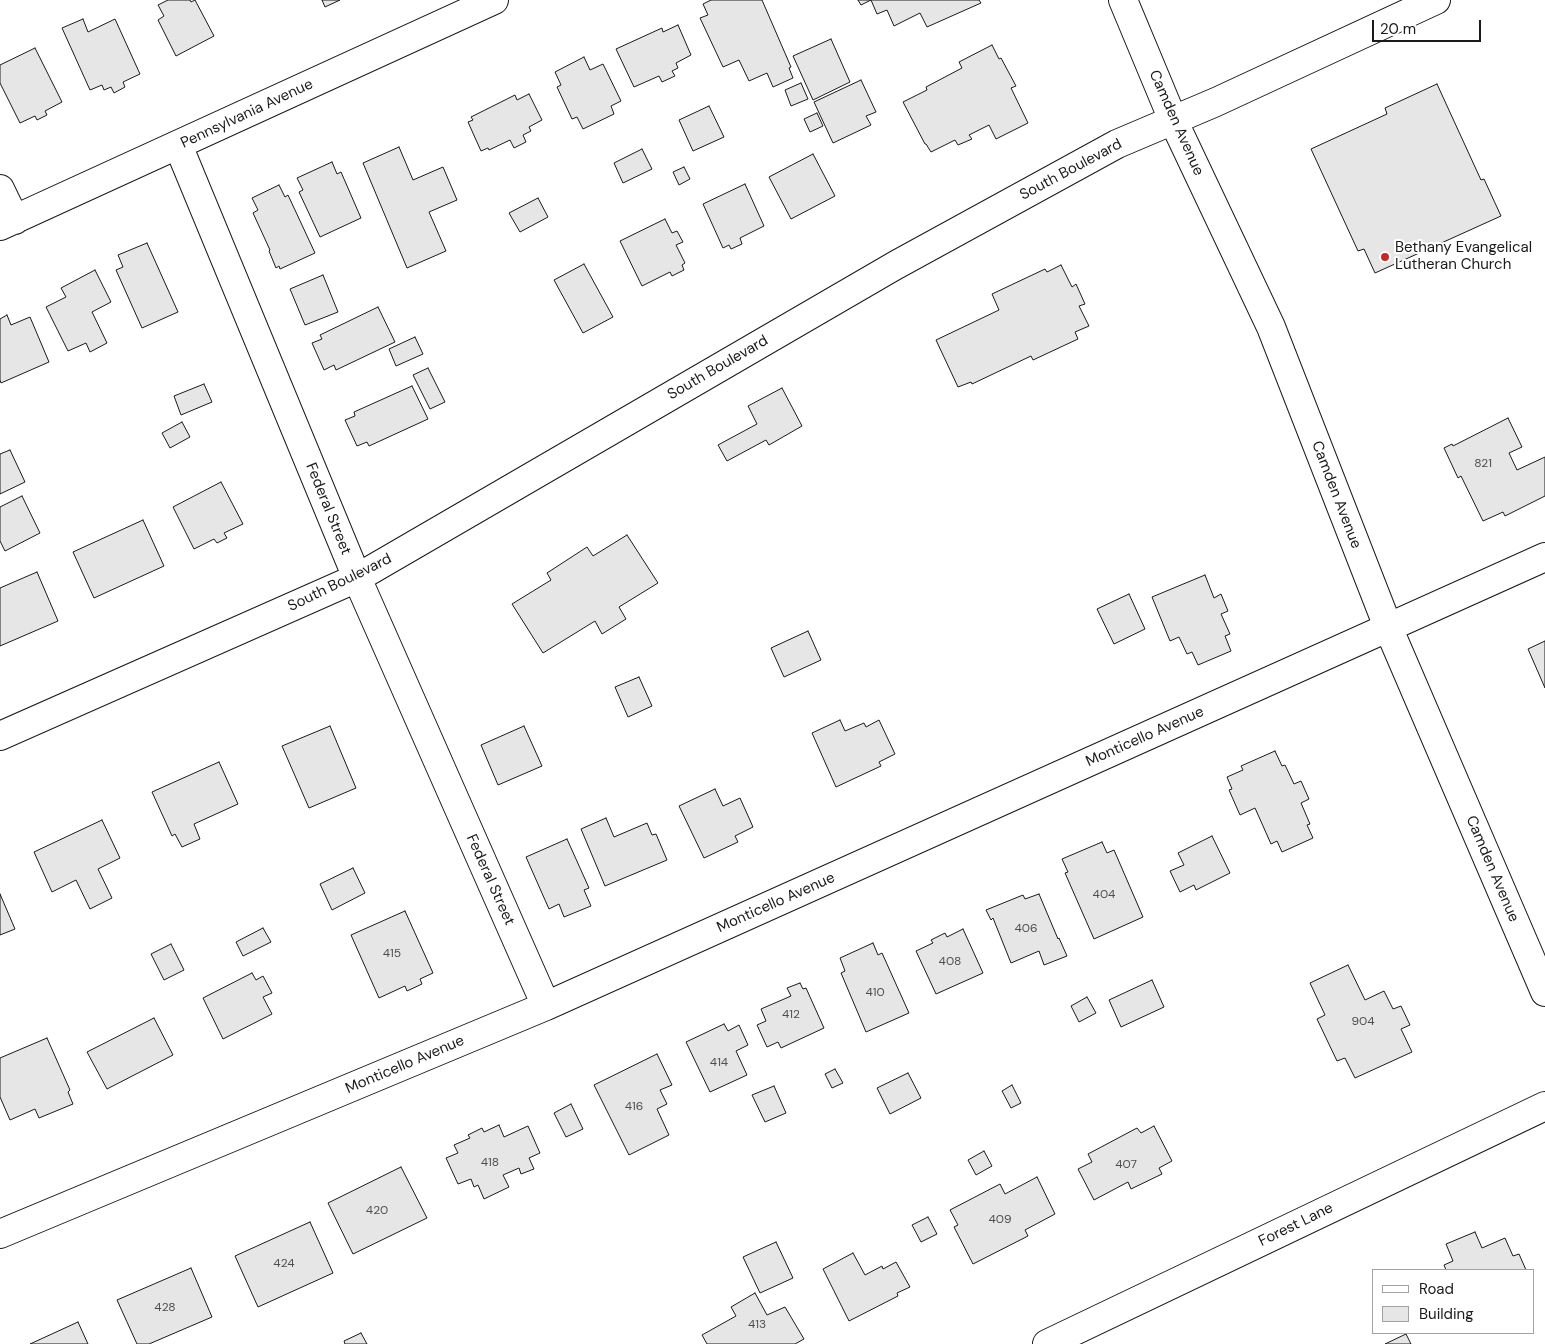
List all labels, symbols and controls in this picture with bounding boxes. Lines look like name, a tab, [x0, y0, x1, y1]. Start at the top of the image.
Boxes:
scale bar	[1375, 10, 1484, 42]
text: 20 m	[1380, 19, 1416, 39]
street label: Camden Avenue	[1145, 67, 1207, 179]
street label: Pennsylvania Avenue	[178, 75, 316, 153]
street label: South Boulevard	[1017, 135, 1125, 205]
place label: Bethany Evangelical Lutheran Church	[1395, 239, 1532, 274]
marker: Bethany Evangelical Lutheran Church	[1379, 251, 1391, 263]
street label: South Boulevard	[665, 332, 771, 404]
street label: Camden Avenue	[1307, 439, 1365, 551]
house number: 821	[1474, 457, 1492, 471]
street label: Federal Street	[301, 460, 355, 558]
street label: South Boulevard	[285, 550, 395, 616]
street label: Monticello Avenue	[1083, 703, 1207, 771]
street label: Camden Avenue	[1461, 813, 1523, 925]
street label: Federal Street	[462, 832, 518, 928]
street label: Monticello Avenue	[714, 869, 838, 937]
house number: 404	[1093, 888, 1115, 902]
house number: 406	[1014, 922, 1038, 936]
house number: 415	[383, 947, 401, 961]
house number: 408	[939, 955, 961, 969]
house number: 410	[865, 986, 885, 1000]
house number: 412	[782, 1008, 800, 1022]
house number: 904	[1351, 1015, 1375, 1029]
street label: Monticello Avenue	[343, 1032, 467, 1098]
house number: 414	[710, 1056, 728, 1070]
house number: 416	[625, 1100, 643, 1114]
house number: 418	[481, 1156, 499, 1170]
house number: 407	[1115, 1158, 1137, 1172]
street label: Forest Lane	[1256, 1199, 1336, 1251]
house number: 420	[366, 1204, 388, 1218]
house number: 409	[988, 1213, 1012, 1227]
house number: 424	[273, 1257, 295, 1271]
legend	[1372, 1269, 1535, 1334]
text: Road	[1419, 1279, 1454, 1299]
house number: 428	[154, 1301, 176, 1315]
text: Building	[1419, 1304, 1474, 1324]
house number: 413	[748, 1318, 766, 1332]

